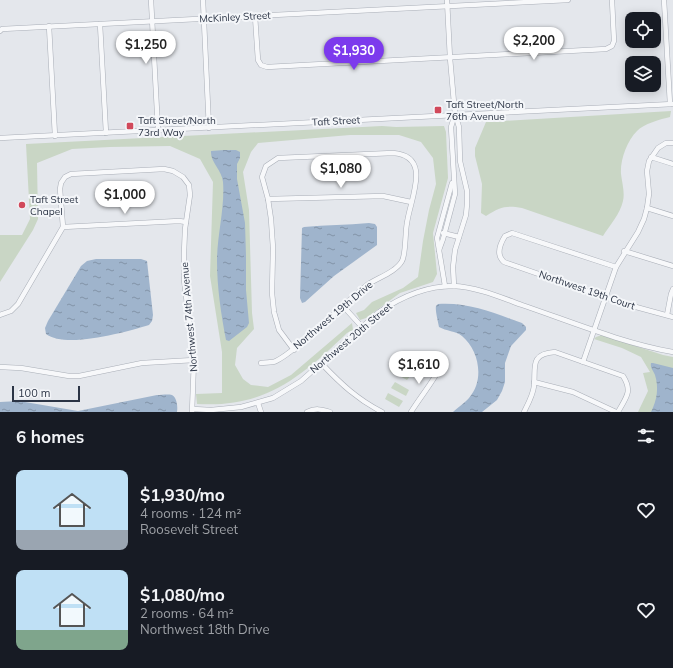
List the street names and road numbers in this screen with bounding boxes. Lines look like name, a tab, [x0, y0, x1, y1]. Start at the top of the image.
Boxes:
street label: McKinley Street	[199, 9, 272, 25]
street label: Taft Street	[312, 113, 361, 129]
street label: Northwest 74th Avenue	[178, 262, 200, 372]
street label: Northwest 19th Court	[537, 267, 637, 313]
street label: Northwest 19th Drive	[291, 278, 375, 352]
street label: Northwest 20th Street	[307, 300, 395, 376]

